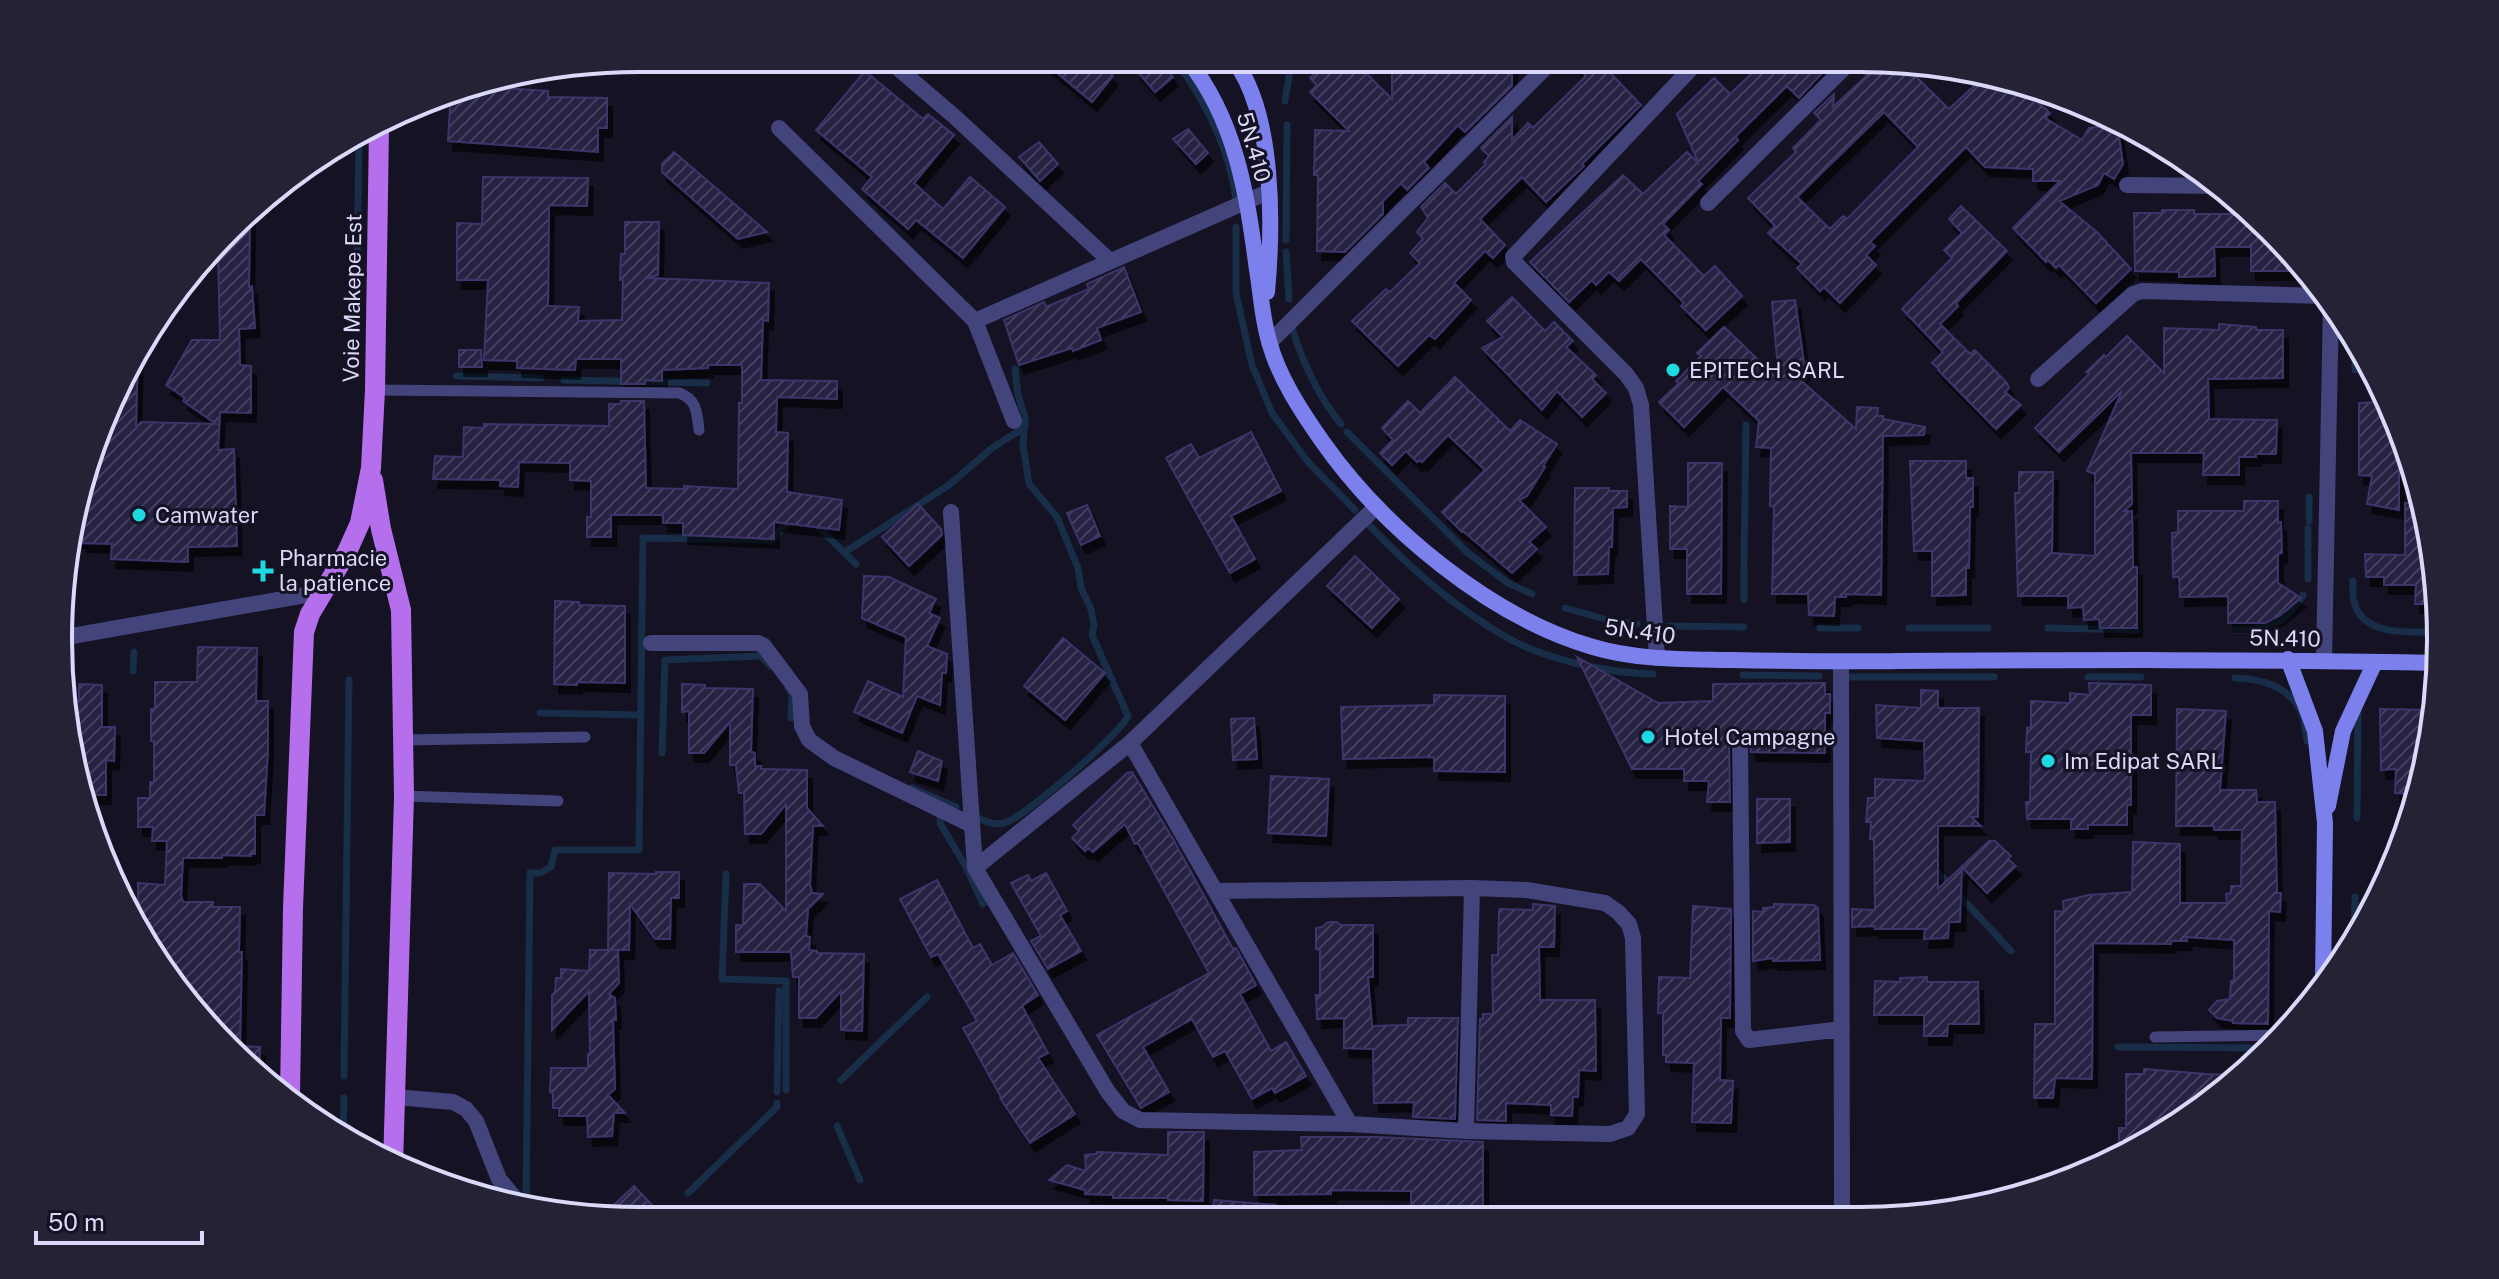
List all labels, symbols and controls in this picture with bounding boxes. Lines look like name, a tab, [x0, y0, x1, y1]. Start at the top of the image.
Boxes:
street label: 5N.410	[1232, 109, 1276, 185]
street label: Voie Makepe Est	[338, 213, 366, 383]
place label: EPITECH SARL	[1689, 357, 1845, 383]
marker: EPITECH SARL	[1664, 361, 1682, 379]
place label: Camwater	[155, 502, 259, 528]
marker: Camwater	[130, 506, 148, 524]
place label: Pharmacie la patience	[279, 545, 391, 596]
marker: Pharmacie la patience	[254, 562, 272, 580]
street label: 5N.410	[1603, 613, 1677, 649]
street label: 5N.410	[2249, 624, 2321, 652]
place label: Hotel Campagne	[1664, 724, 1836, 750]
marker: Hotel Campagne	[1639, 728, 1657, 746]
place label: Im Edipat SARL	[2064, 748, 2223, 774]
marker: Im Edipat SARL	[2039, 752, 2057, 770]
scale bar	[36, 1195, 202, 1245]
text: 50 m	[48, 1208, 105, 1236]

